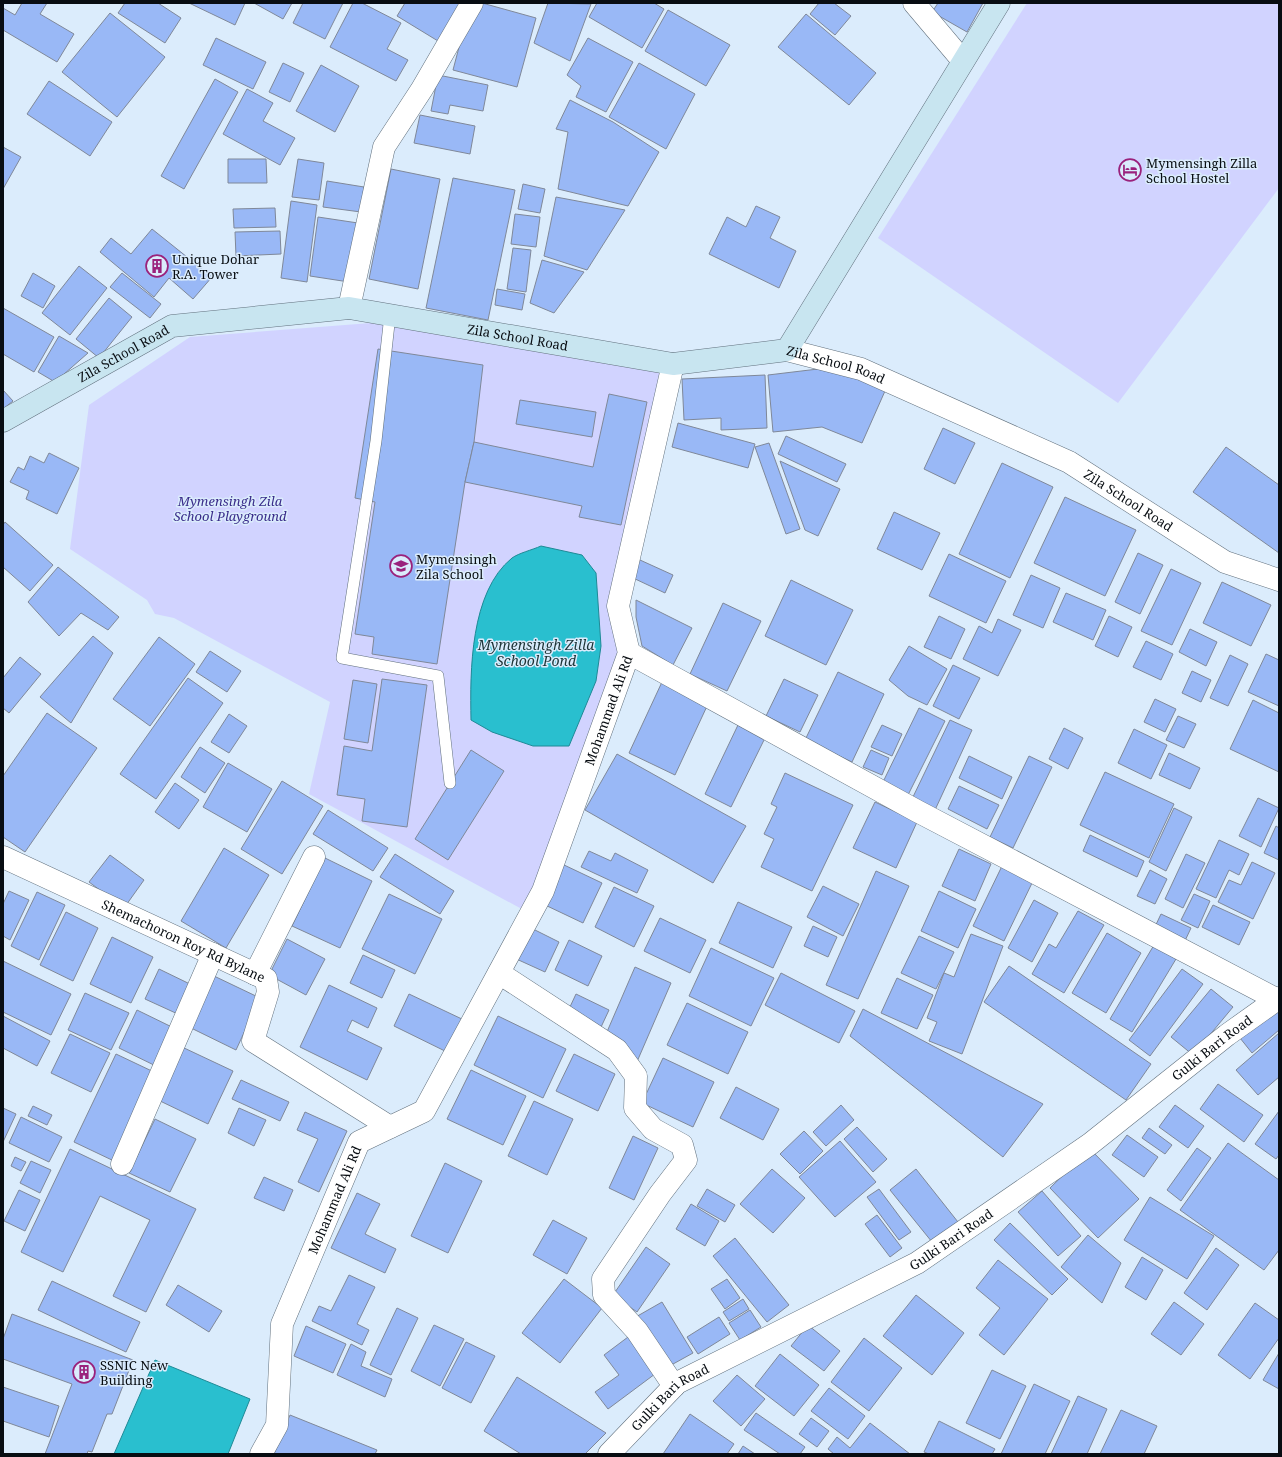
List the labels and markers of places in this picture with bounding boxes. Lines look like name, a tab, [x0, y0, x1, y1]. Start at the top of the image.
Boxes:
place label: Mymensingh Zilla School Hostel	[1146, 154, 1257, 187]
hotel icon: Mymensingh Zilla School Hostel	[1117, 157, 1143, 183]
place label: Unique Dohar R.A. Tower	[172, 250, 259, 283]
building icon: Unique Dohar R.A. Tower	[144, 253, 170, 279]
place label: Mymensingh Zila School	[416, 550, 497, 583]
school or university icon: Mymensingh Zila School	[388, 553, 414, 579]
place label: SSNIC New Building	[100, 1356, 169, 1389]
building icon: SSNIC New Building	[71, 1359, 97, 1385]

